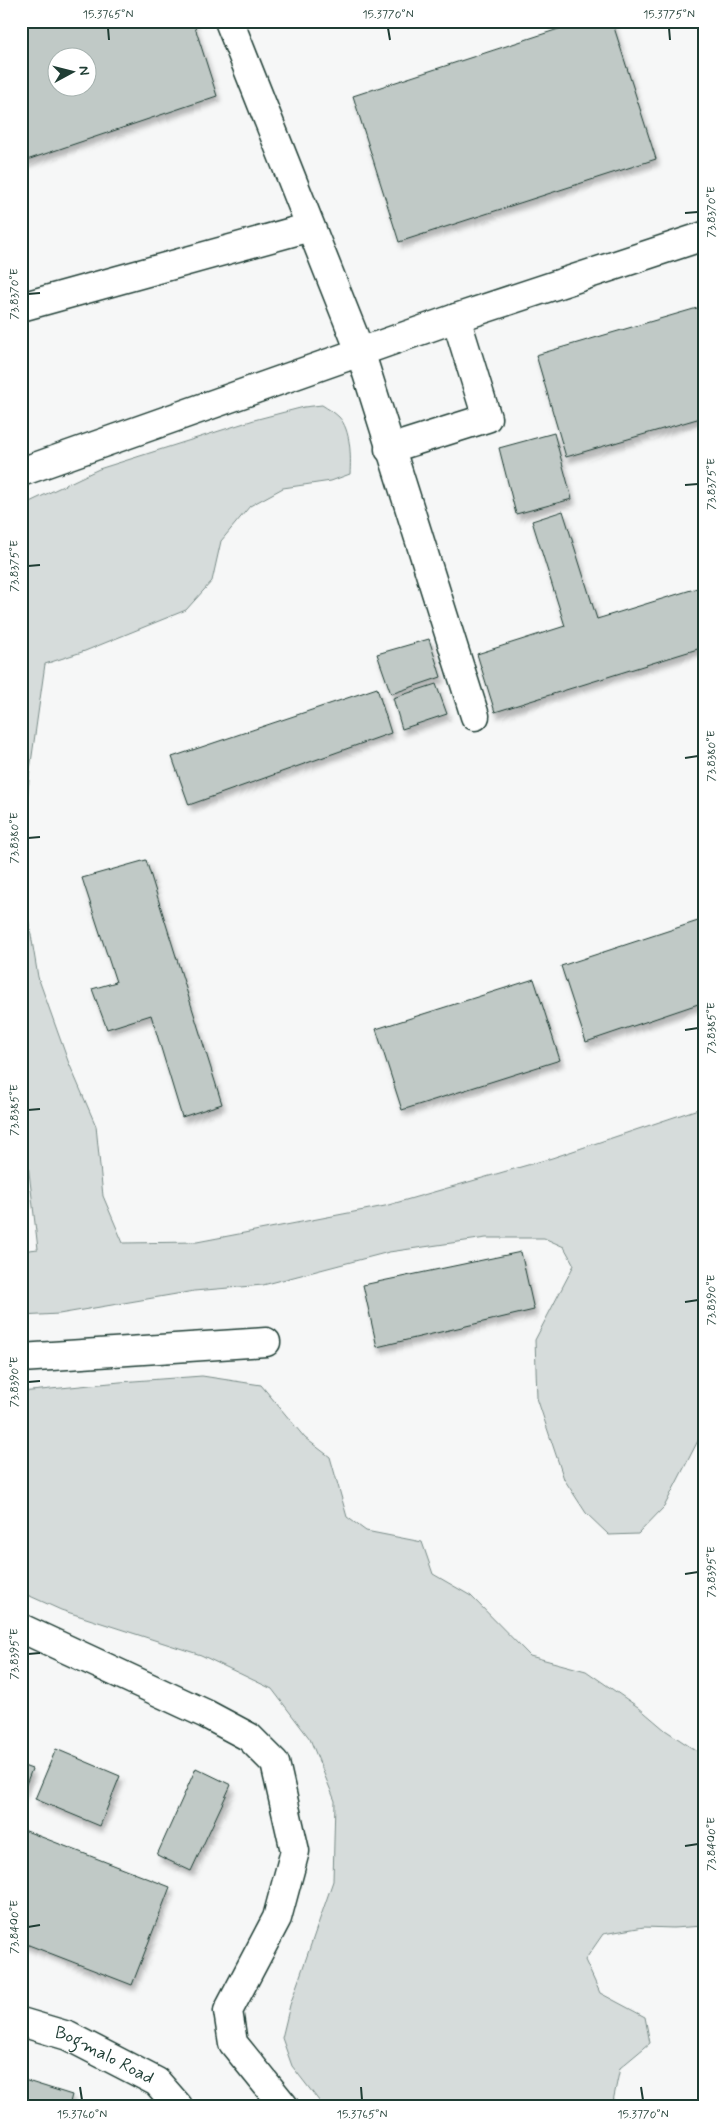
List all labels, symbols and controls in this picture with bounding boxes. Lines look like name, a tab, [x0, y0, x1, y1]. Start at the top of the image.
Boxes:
text: 15.3765°N	[83, 7, 133, 23]
text: 15.3770°N	[362, 7, 414, 23]
text: 15.3775°N	[643, 7, 695, 23]
north arrow	[48, 48, 98, 98]
text: N	[74, 65, 93, 76]
text: 73.8370°E	[704, 186, 720, 238]
text: 73.8370°E	[7, 268, 23, 320]
text: 73.8375°E	[704, 458, 720, 510]
text: 73.8375°E	[7, 540, 23, 592]
text: 73.8380°E	[704, 730, 720, 782]
text: 73.8380°E	[7, 812, 23, 864]
text: 73.8385°E	[704, 1002, 720, 1054]
text: 73.8385°E	[7, 1084, 23, 1136]
text: 73.8390°E	[704, 1274, 720, 1326]
text: 73.8390°E	[7, 1356, 23, 1408]
text: 73.8395°E	[704, 1546, 720, 1598]
text: 73.8395°E	[7, 1628, 23, 1680]
text: 73.8400°E	[704, 1817, 720, 1871]
text: 73.8400°E	[7, 1900, 23, 1954]
street label: Bogmalo Road	[52, 2021, 158, 2090]
text: 15.3760°N	[57, 2107, 107, 2123]
text: 15.3765°N	[337, 2107, 387, 2123]
text: 15.3770°N	[617, 2107, 669, 2123]

